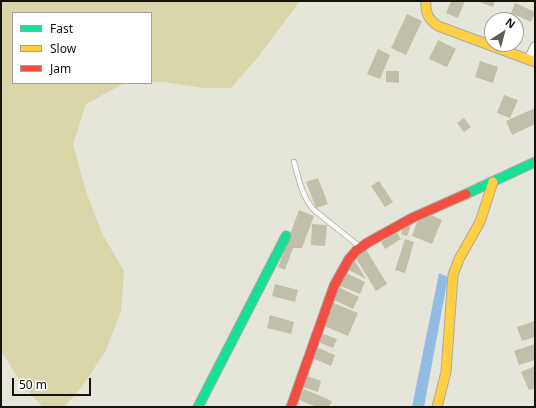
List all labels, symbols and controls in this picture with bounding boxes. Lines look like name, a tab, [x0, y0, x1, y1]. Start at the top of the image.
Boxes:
legend	[12, 12, 152, 84]
north arrow	[484, 12, 524, 52]
text: N	[503, 14, 519, 31]
text: Fast	[50, 20, 73, 37]
text: Slow	[50, 40, 76, 57]
text: Jam	[50, 60, 71, 77]
scale bar	[14, 370, 93, 396]
text: 50 m	[19, 376, 47, 393]

